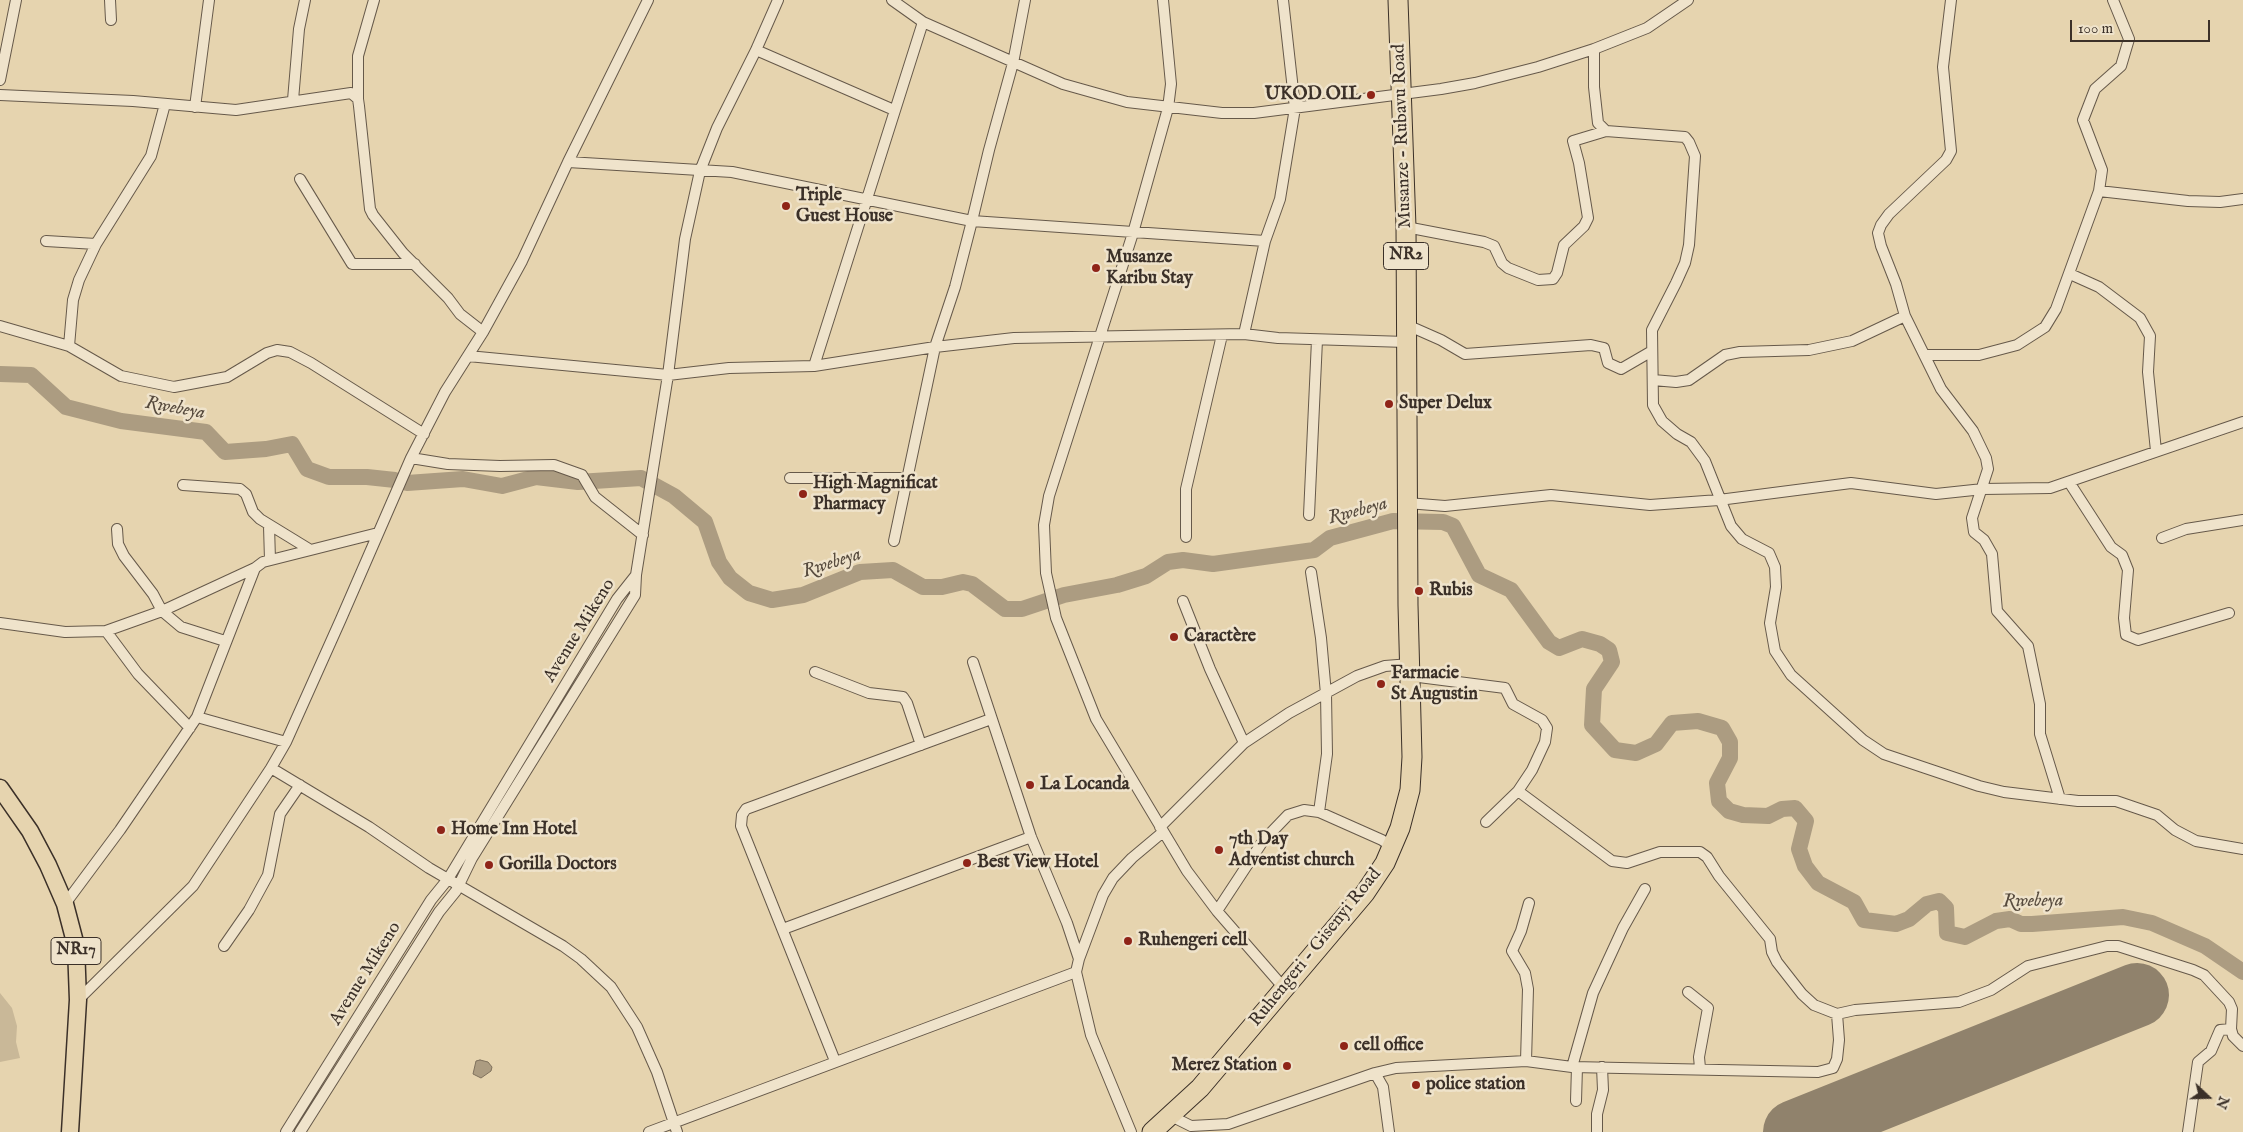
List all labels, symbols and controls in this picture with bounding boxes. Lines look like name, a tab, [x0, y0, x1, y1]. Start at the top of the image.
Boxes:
scale bar	[2073, 10, 2213, 42]
text: 100 m	[2078, 19, 2113, 38]
street label: Musanze - Rubavu Road	[1389, 43, 1417, 229]
place label: UKOD OIL	[1265, 84, 1361, 106]
marker: UKOD OIL	[1365, 89, 1377, 101]
place label: Triple Guest House	[796, 185, 893, 228]
marker: Triple Guest House	[780, 200, 792, 212]
road number: NR2	[1384, 242, 1428, 270]
place label: Musanze Karibu Stay	[1106, 247, 1193, 290]
marker: Musanze Karibu Stay	[1090, 262, 1102, 274]
water label: Rwebeya	[143, 393, 207, 425]
place label: Super Delux	[1399, 393, 1492, 415]
marker: Super Delux	[1383, 398, 1395, 410]
place label: High Magnificat Pharmacy	[813, 473, 938, 516]
marker: High Magnificat Pharmacy	[797, 488, 809, 500]
water label: Rwebeya	[1326, 493, 1390, 531]
water label: Rwebeya	[800, 544, 864, 584]
street label: Avenue Mikeno	[540, 575, 620, 687]
place label: Rubis	[1429, 580, 1473, 602]
marker: Rubis	[1413, 585, 1425, 597]
place label: Caractère	[1184, 626, 1256, 648]
marker: Caractère	[1168, 631, 1180, 643]
place label: Farmacie St Augustin	[1391, 663, 1478, 706]
marker: Farmacie St Augustin	[1375, 678, 1387, 690]
place label: La Locanda	[1040, 774, 1130, 796]
marker: La Locanda	[1024, 779, 1036, 791]
place label: Home Inn Hotel	[451, 819, 577, 841]
marker: Home Inn Hotel	[435, 824, 447, 836]
place label: 7th Day Adventist church	[1229, 829, 1354, 872]
marker: 7th Day Adventist church	[1213, 844, 1225, 856]
place label: Best View Hotel	[977, 852, 1098, 874]
place label: Gorilla Doctors	[499, 854, 617, 876]
marker: Best View Hotel	[961, 857, 973, 869]
marker: Gorilla Doctors	[483, 859, 495, 871]
street label: Ruhengeri - Gisenyi Road	[1245, 864, 1387, 1032]
water label: Rwebeya	[2003, 890, 2063, 914]
street label: Avenue Mikeno	[326, 918, 406, 1030]
place label: Ruhengeri cell	[1138, 930, 1248, 952]
marker: Ruhengeri cell	[1122, 935, 1134, 947]
road number: NR17	[51, 938, 101, 964]
place label: cell office	[1354, 1035, 1424, 1057]
marker: cell office	[1338, 1040, 1350, 1052]
place label: Merez Station	[1172, 1055, 1277, 1077]
marker: Merez Station	[1281, 1060, 1293, 1072]
north arrow	[2183, 1072, 2233, 1122]
place label: police station	[1426, 1074, 1525, 1096]
marker: police station	[1410, 1079, 1422, 1091]
text: N	[2211, 1093, 2233, 1111]

